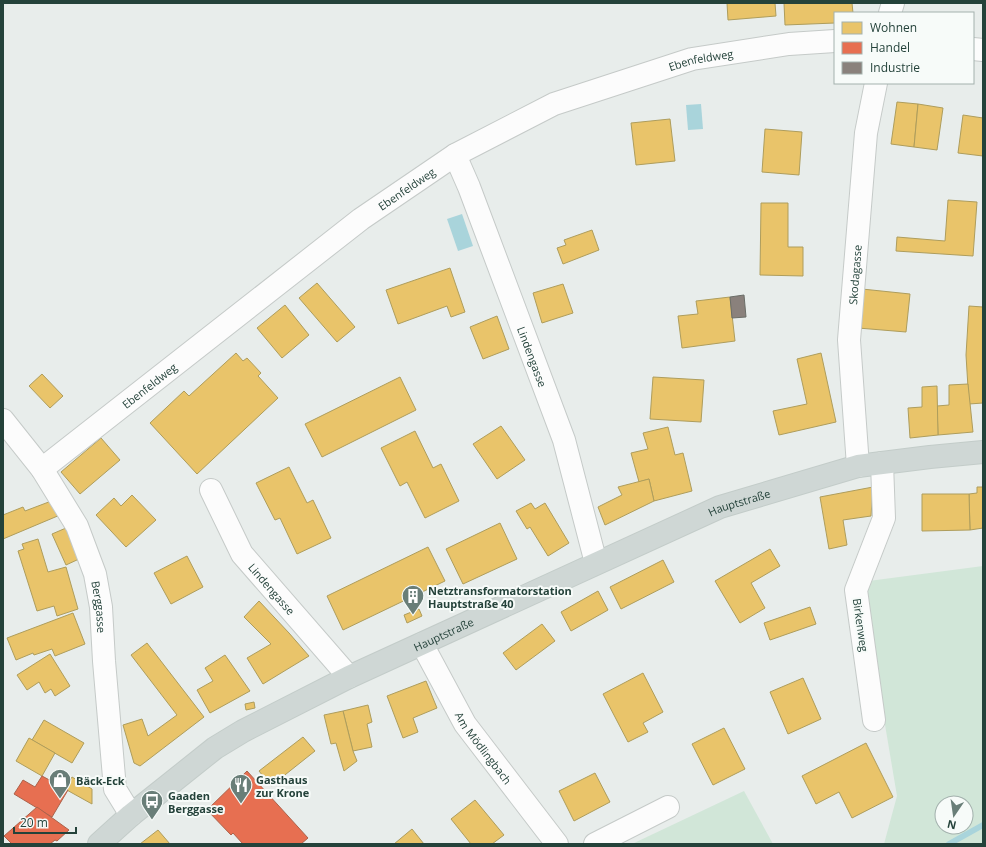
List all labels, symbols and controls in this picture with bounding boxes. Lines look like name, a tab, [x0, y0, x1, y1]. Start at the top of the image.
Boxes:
legend	[834, 12, 974, 84]
text: Wohnen	[870, 19, 917, 36]
text: Handel	[870, 39, 910, 56]
street label: Ebenfeldweg	[666, 45, 734, 74]
text: Industrie	[870, 59, 920, 76]
street label: Ebenfeldweg	[375, 163, 438, 213]
street label: Skodagasse	[844, 244, 864, 305]
street label: Lindengasse	[514, 324, 551, 389]
street label: Ebenfeldweg	[118, 359, 180, 411]
street label: Hauptstraße	[705, 485, 772, 519]
street label: Lindengasse	[246, 560, 299, 618]
street label: Berggasse	[89, 579, 110, 633]
building icon: Netztransformatorstation Hauptstraße 40	[400, 583, 426, 616]
place label: Netztransformatorstation Hauptstraße 40	[428, 583, 572, 611]
street label: Birkenweg	[850, 597, 872, 653]
street label: Hauptstraße	[411, 614, 476, 654]
street label: Am Mödlingbach	[452, 709, 516, 787]
shop icon: Bäck-Eck	[47, 767, 73, 800]
restaurant icon: Gasthaus zur Krone	[228, 772, 254, 805]
place label: Gasthaus zur Krone	[256, 772, 310, 800]
place label: Bäck-Eck	[76, 773, 125, 788]
bus stop icon: Gaaden Berggasse	[139, 788, 165, 821]
place label: Gaaden Berggasse	[168, 788, 224, 816]
north arrow	[934, 795, 974, 835]
scale bar	[14, 809, 76, 835]
text: 20 m	[20, 814, 48, 831]
text: N	[946, 817, 958, 834]

